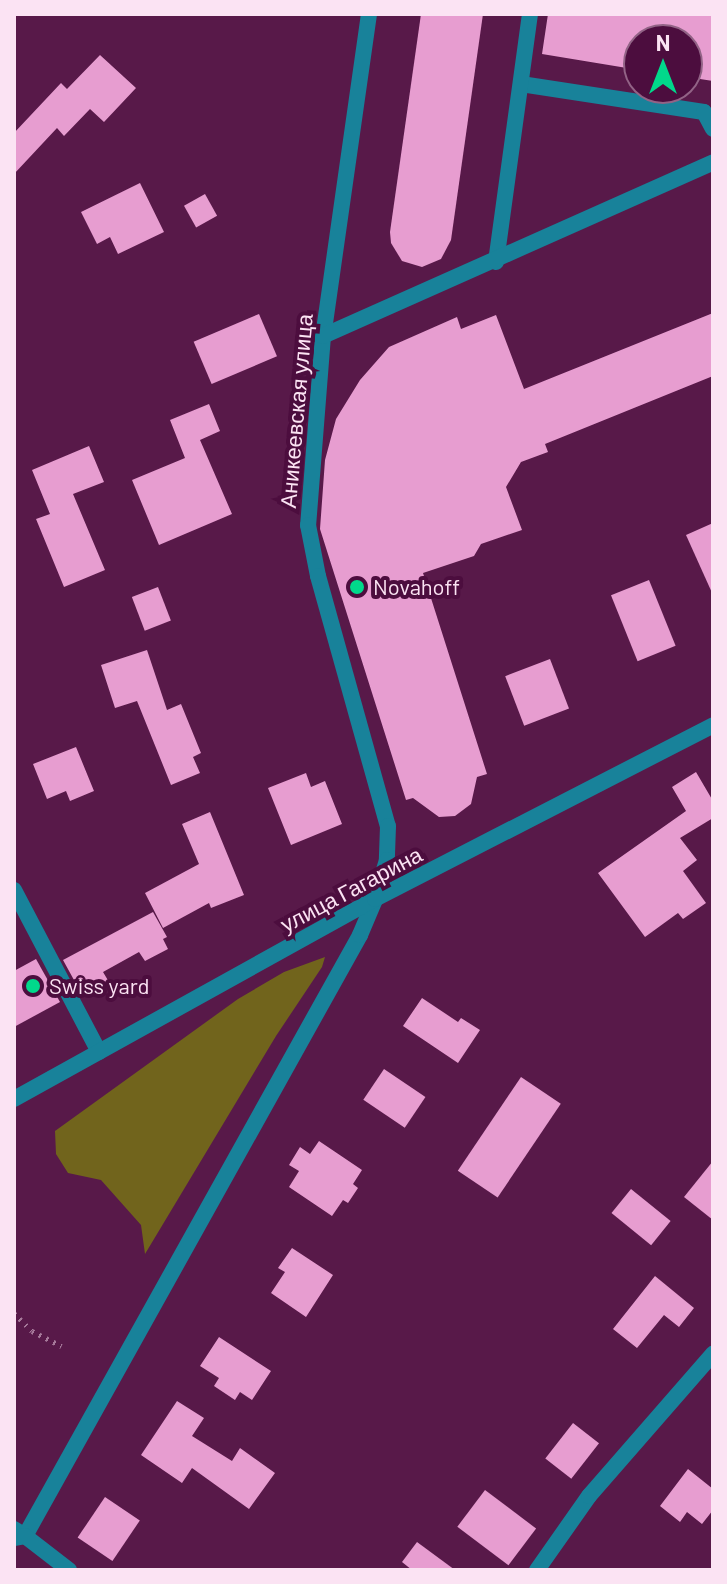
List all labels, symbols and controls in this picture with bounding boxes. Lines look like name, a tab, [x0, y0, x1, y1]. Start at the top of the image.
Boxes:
north arrow	[623, 24, 703, 104]
text: N	[656, 29, 670, 55]
street label: Аникеевская улица	[274, 313, 318, 509]
place label: Novahoff	[373, 574, 460, 600]
marker: Novahoff	[348, 578, 366, 596]
street label: улица Гагарина	[276, 841, 426, 937]
place label: Swiss yard	[49, 973, 150, 999]
marker: Swiss yard	[24, 977, 42, 995]

